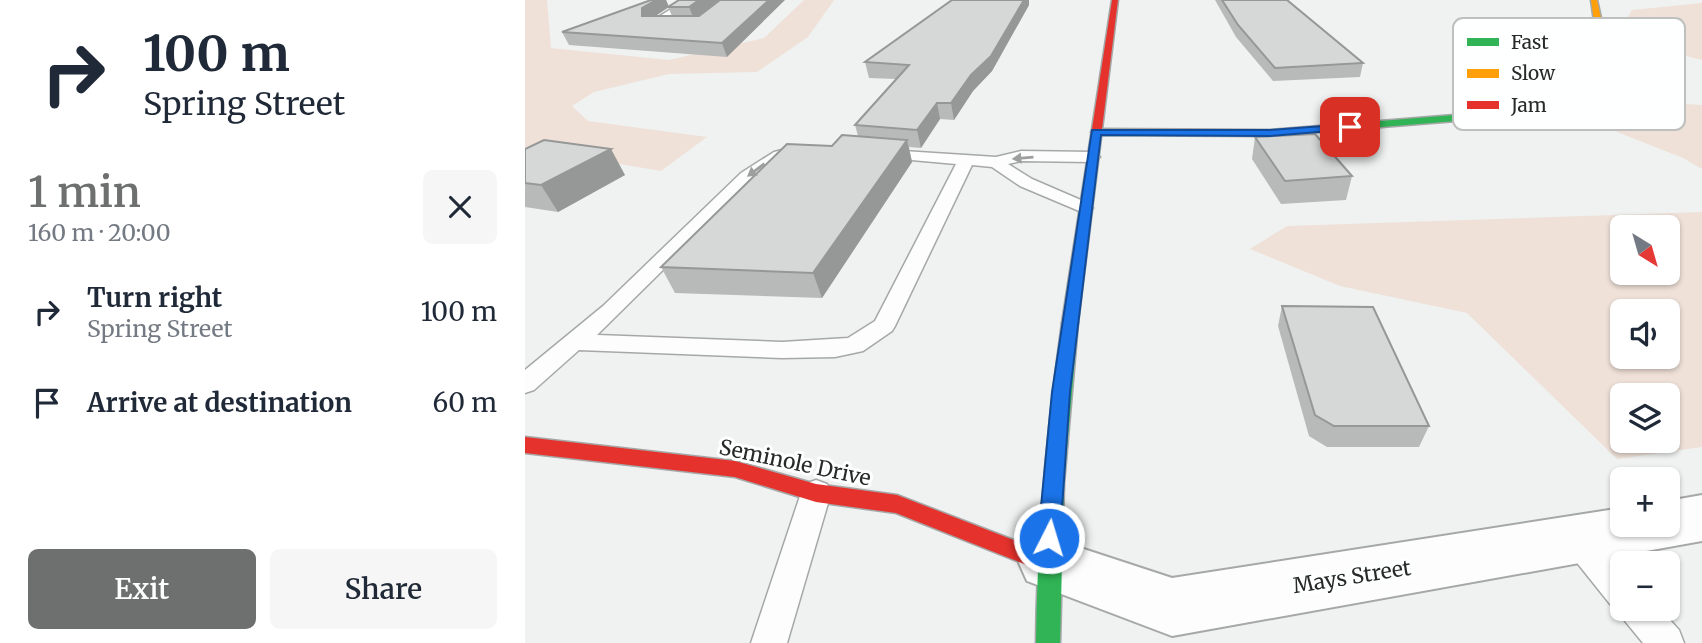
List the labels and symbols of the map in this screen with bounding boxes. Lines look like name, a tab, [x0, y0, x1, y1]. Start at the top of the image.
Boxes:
legend	[1453, 18, 1685, 130]
text: Fast	[1511, 30, 1549, 54]
text: Slow	[1511, 61, 1556, 85]
text: Jam	[1510, 93, 1547, 117]
pin	[1320, 97, 1380, 157]
one-way arrow	[1012, 153, 1034, 164]
one-way arrow	[747, 163, 765, 177]
north arrow	[1610, 215, 1680, 285]
street label: Seminole Drive	[717, 433, 873, 492]
position arrow	[1012, 501, 1086, 575]
street label: Mays Street	[1291, 554, 1413, 599]

